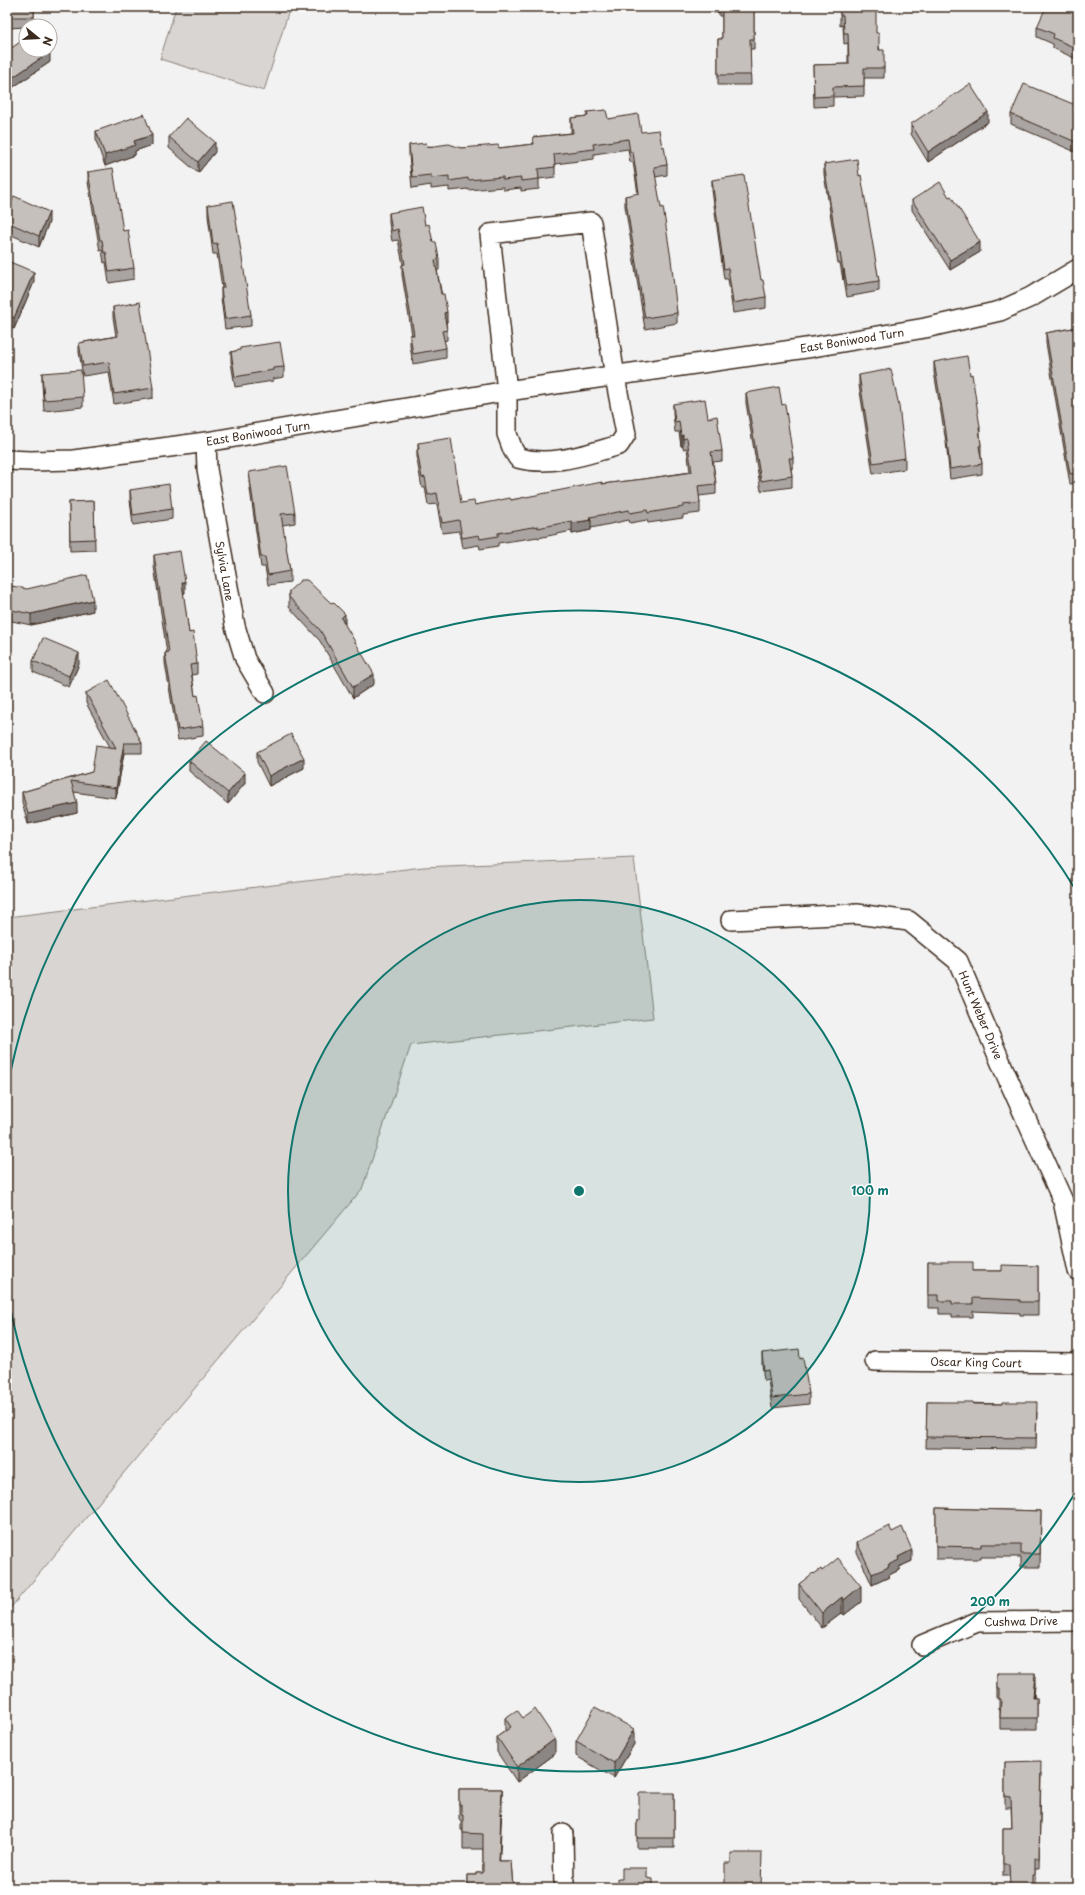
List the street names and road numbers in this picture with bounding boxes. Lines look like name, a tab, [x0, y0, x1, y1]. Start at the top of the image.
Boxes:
street label: East Boniwood Turn	[799, 323, 905, 357]
street label: East Boniwood Turn	[205, 416, 311, 450]
street label: Sylvia Lane	[211, 540, 239, 602]
street label: Hunt Weber Drive	[955, 968, 1007, 1062]
street label: Oscar King Court	[930, 1353, 1022, 1371]
street label: Cushwa Drive	[984, 1612, 1058, 1630]

